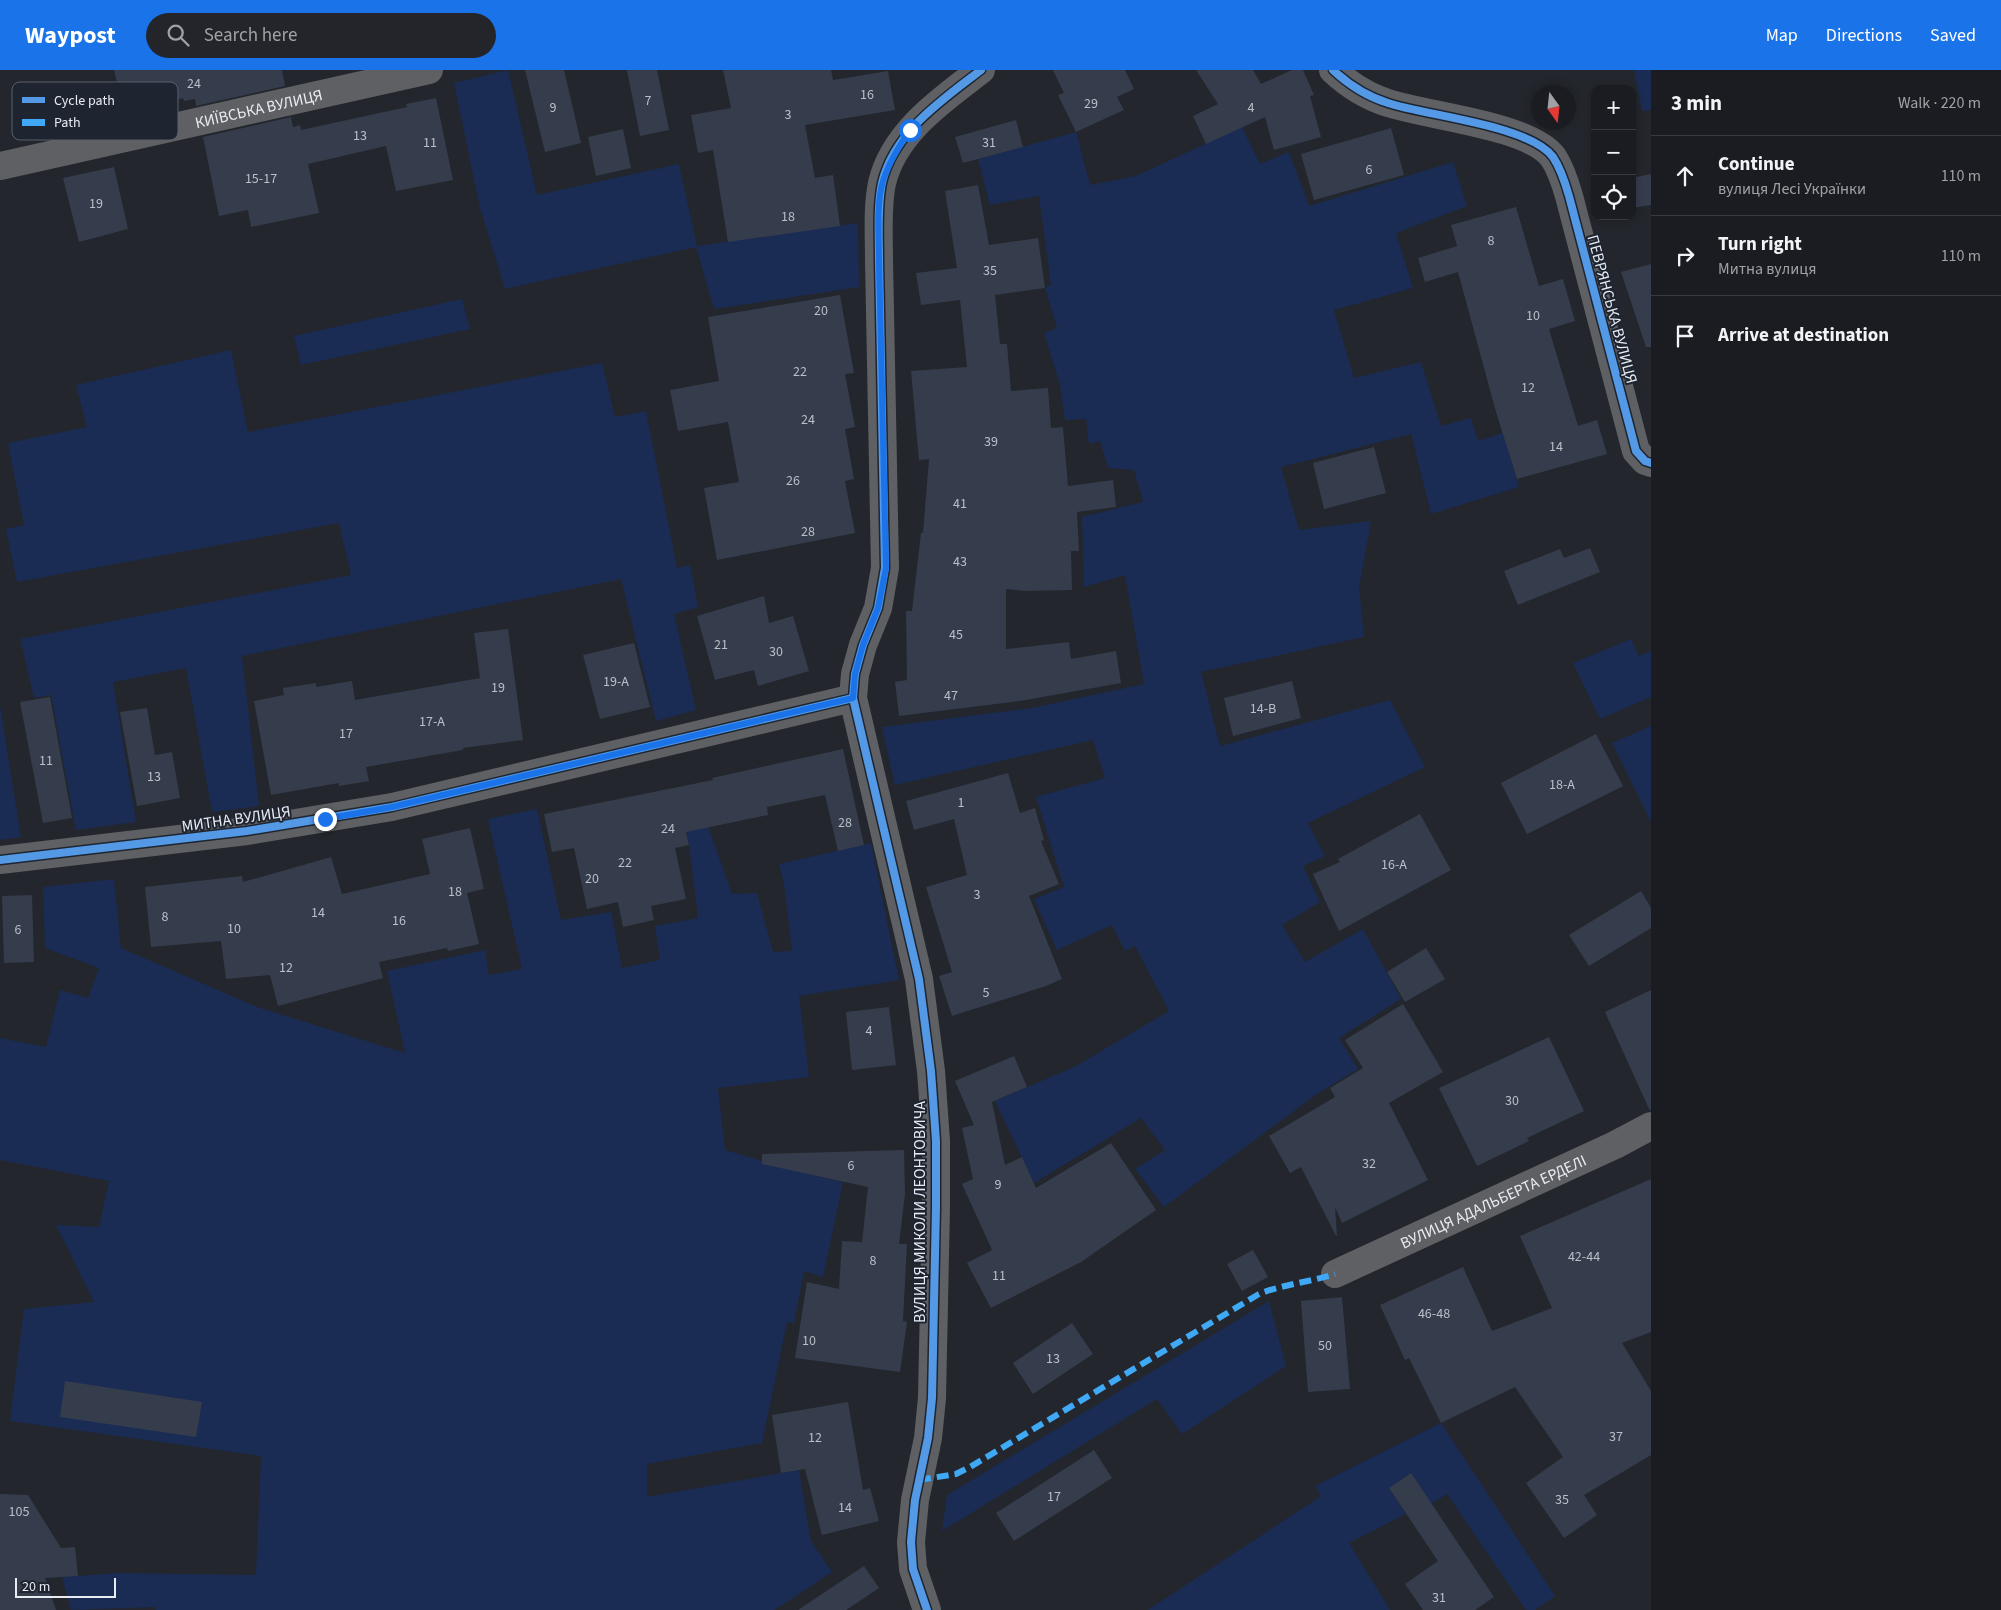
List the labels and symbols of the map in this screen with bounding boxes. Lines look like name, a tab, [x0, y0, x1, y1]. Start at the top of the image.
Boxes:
house number: 24	[187, 74, 201, 94]
legend	[12, 82, 178, 140]
street label: КИЇВСЬКА ВУЛИЦЯ	[193, 84, 325, 134]
house number: 16	[860, 85, 874, 105]
north arrow	[1531, 85, 1576, 130]
text: Cycle path	[54, 91, 115, 111]
house number: 7	[645, 91, 652, 111]
house number: 29	[1084, 94, 1098, 114]
house number: 9	[550, 98, 557, 118]
house number: 4	[1248, 98, 1255, 118]
house number: 3	[785, 105, 792, 125]
text: Path	[54, 113, 81, 133]
route start	[899, 119, 922, 142]
house number: 13	[353, 126, 367, 146]
house number: 11	[423, 133, 437, 153]
house number: 31	[982, 133, 996, 153]
house number: 6	[1366, 160, 1373, 180]
house number: 15-17	[245, 169, 277, 189]
house number: 19	[89, 194, 103, 214]
house number: 18	[781, 207, 795, 227]
house number: 8	[1488, 231, 1495, 251]
street label: ПЕВРЯНСЬКА ВУЛИЦЯ	[1582, 232, 1643, 386]
house number: 35	[983, 261, 997, 281]
house number: 20	[814, 301, 828, 321]
house number: 10	[1526, 306, 1540, 326]
house number: 22	[793, 362, 807, 382]
house number: 12	[1521, 378, 1535, 398]
house number: 24	[801, 410, 815, 430]
house number: 39	[984, 432, 998, 452]
house number: 14	[1549, 437, 1563, 457]
house number: 26	[786, 471, 800, 491]
house number: 41	[953, 494, 967, 514]
house number: 28	[801, 522, 815, 542]
house number: 43	[953, 552, 967, 572]
house number: 45	[949, 625, 963, 645]
house number: 21	[714, 635, 728, 655]
house number: 30	[769, 642, 783, 662]
house number: 19-А	[603, 672, 629, 692]
house number: 19	[491, 678, 505, 698]
house number: 47	[944, 686, 958, 706]
house number: 14-В	[1250, 699, 1276, 719]
house number: 17-А	[419, 712, 445, 732]
house number: 17	[339, 724, 353, 744]
house number: 11	[39, 751, 53, 771]
house number: 13	[147, 767, 161, 787]
house number: 18-А	[1549, 775, 1575, 795]
house number: 1	[958, 793, 965, 813]
street label: МИТНА ВУЛИЦЯ	[180, 800, 292, 838]
route end	[314, 808, 337, 831]
house number: 28	[838, 813, 852, 833]
house number: 24	[661, 819, 675, 839]
house number: 22	[618, 853, 632, 873]
house number: 16-А	[1381, 855, 1407, 875]
house number: 20	[585, 869, 599, 889]
house number: 18	[448, 882, 462, 902]
house number: 3	[974, 885, 981, 905]
house number: 14	[311, 903, 325, 923]
house number: 8	[162, 907, 169, 927]
house number: 16	[392, 911, 406, 931]
house number: 10	[227, 919, 241, 939]
house number: 6	[15, 920, 22, 940]
house number: 12	[279, 958, 293, 978]
house number: 5	[983, 983, 990, 1003]
house number: 4	[866, 1021, 873, 1041]
house number: 30	[1505, 1091, 1519, 1111]
street label: ВУЛИЦЯ МИКОЛИ ЛЕОНТОВИЧА	[909, 1101, 931, 1323]
street label: ВУЛИЦЯ АДАЛЬБЕРТА ЕРДЕЛІ	[1397, 1150, 1590, 1254]
house number: 32	[1362, 1154, 1376, 1174]
house number: 6	[848, 1156, 855, 1176]
house number: 9	[995, 1175, 1002, 1195]
house number: 42-44	[1568, 1247, 1600, 1267]
house number: 8	[870, 1251, 877, 1271]
house number: 11	[992, 1266, 1006, 1286]
house number: 46-48	[1418, 1304, 1450, 1324]
house number: 10	[802, 1331, 816, 1351]
house number: 50	[1318, 1336, 1332, 1356]
house number: 13	[1046, 1349, 1060, 1369]
house number: 37	[1609, 1427, 1623, 1447]
house number: 12	[808, 1428, 822, 1448]
house number: 17	[1047, 1487, 1061, 1507]
house number: 35	[1555, 1490, 1569, 1510]
house number: 14	[838, 1498, 852, 1518]
house number: 105	[9, 1502, 29, 1522]
scale bar	[15, 1575, 116, 1598]
house number: 31	[1432, 1588, 1446, 1608]

